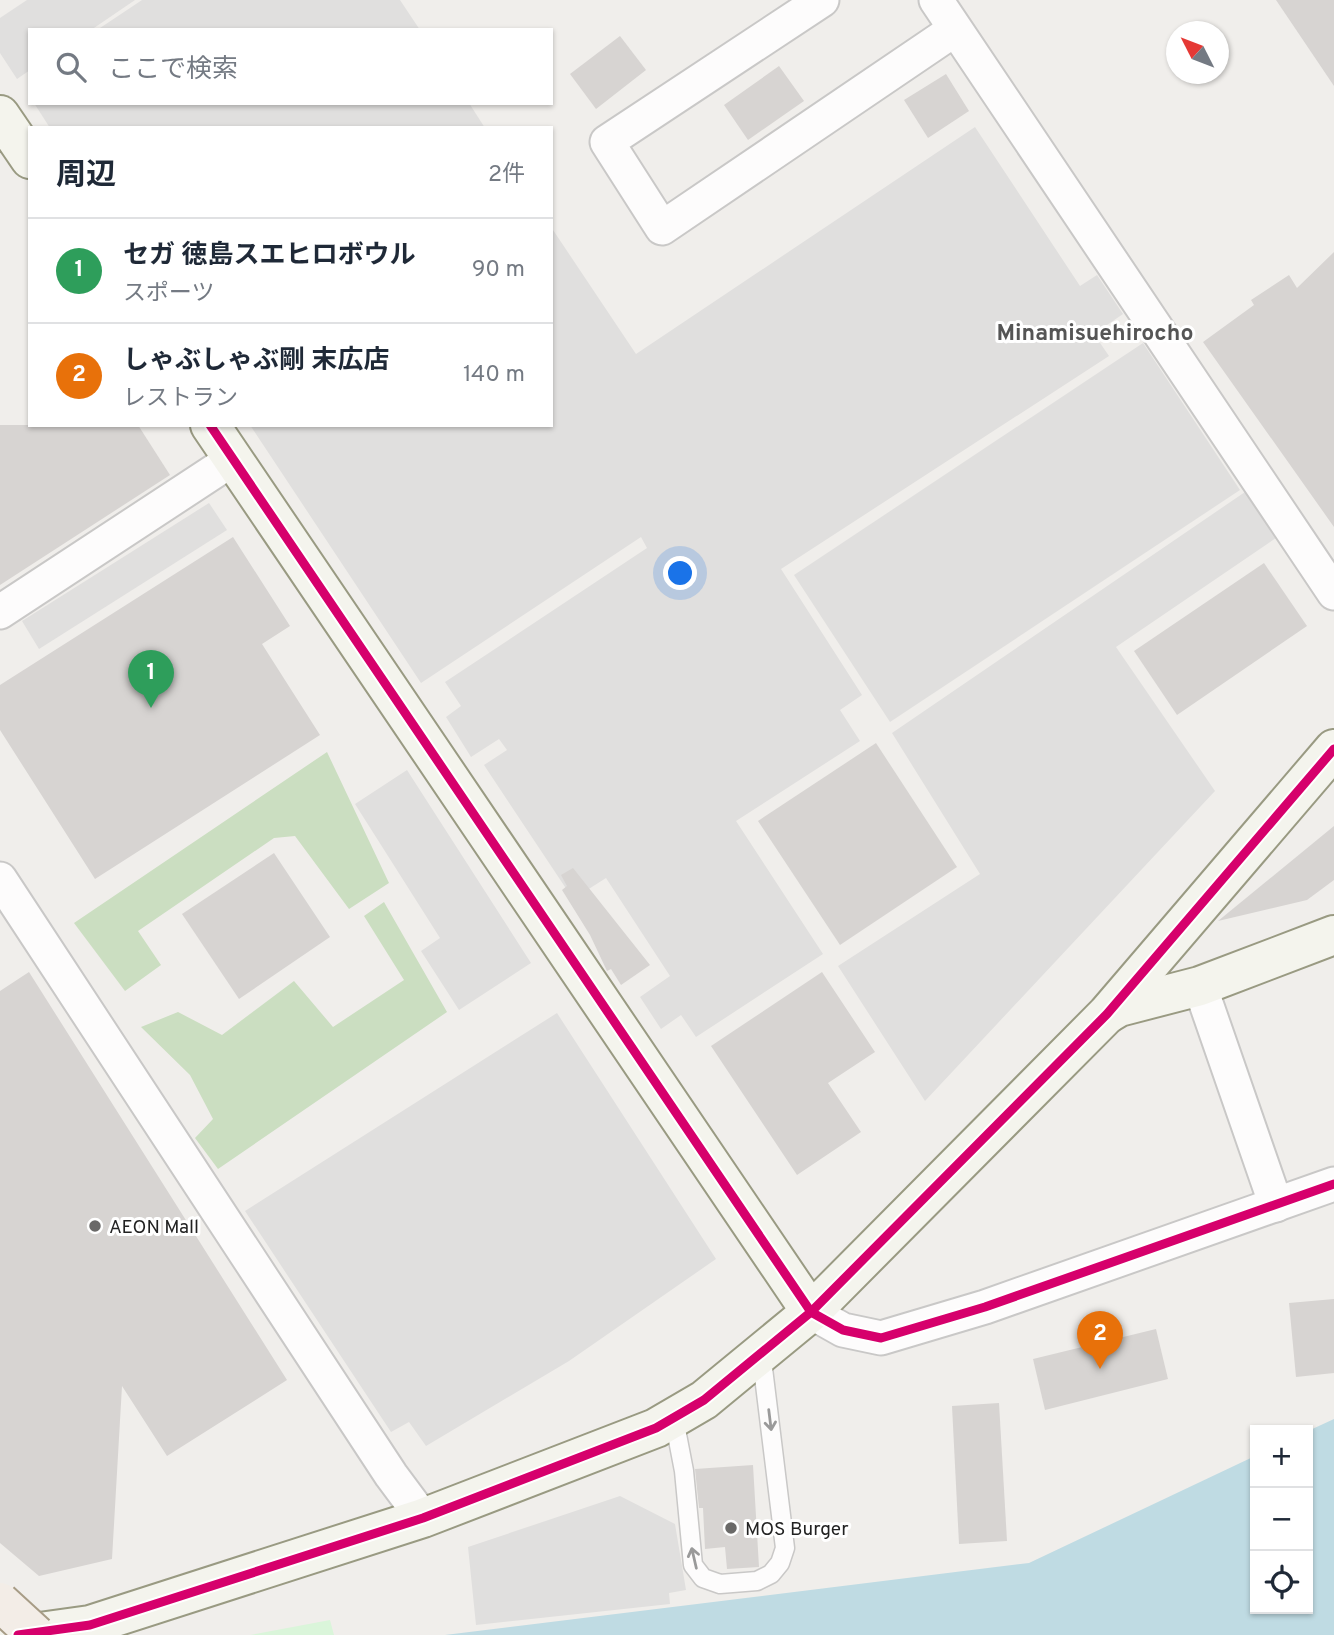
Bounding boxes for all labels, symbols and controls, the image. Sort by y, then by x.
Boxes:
north arrow [1166,21,1229,84]
search box [28,28,553,105]
icon: search [52,48,90,86]
text: ここで検索 [108,54,238,87]
text: 周辺 [56,158,116,195]
text: 2件 [488,161,525,190]
text: セガ 徳島スエヒロボウル [123,240,416,273]
text: 1 [74,256,84,285]
text: 90 m [472,256,525,285]
text: スポーツ [123,280,215,309]
district label: Minamisuehirocho [996,320,1194,349]
text: しゃぶしゃぶ剛 末広店 [123,345,390,378]
text: 2 [72,361,86,390]
text: 140 m [463,361,525,390]
text: レストラン [123,385,238,414]
your location [663,556,697,590]
pin: 1 [128,650,174,708]
place label: AEON Mall [109,1216,199,1240]
marker: AEON Mall [87,1218,103,1234]
pin: 2 [1077,1311,1123,1369]
one-way arrow [763,1408,776,1431]
map controls [1250,1425,1313,1614]
button: + [1250,1425,1313,1488]
button: − [1250,1488,1313,1551]
place label: MOS Burger [745,1518,849,1542]
marker: MOS Burger [723,1520,739,1536]
one-way arrow [687,1547,700,1570]
button: locate [1250,1551,1313,1614]

